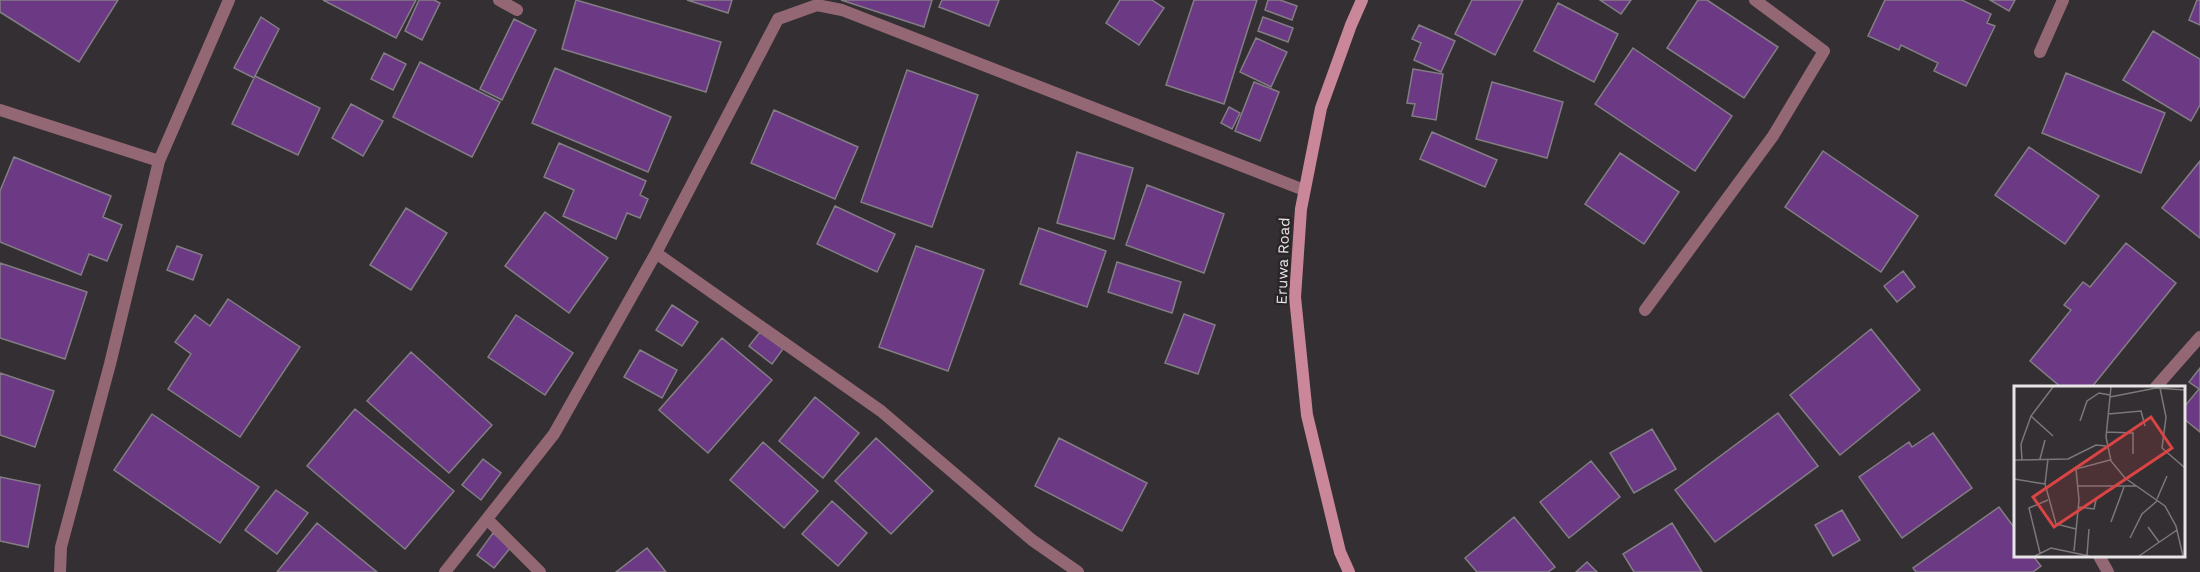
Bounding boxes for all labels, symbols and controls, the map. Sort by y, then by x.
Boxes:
street label: Eruwa Road [1272,217,1294,305]
inset map [2014,386,2185,557]

